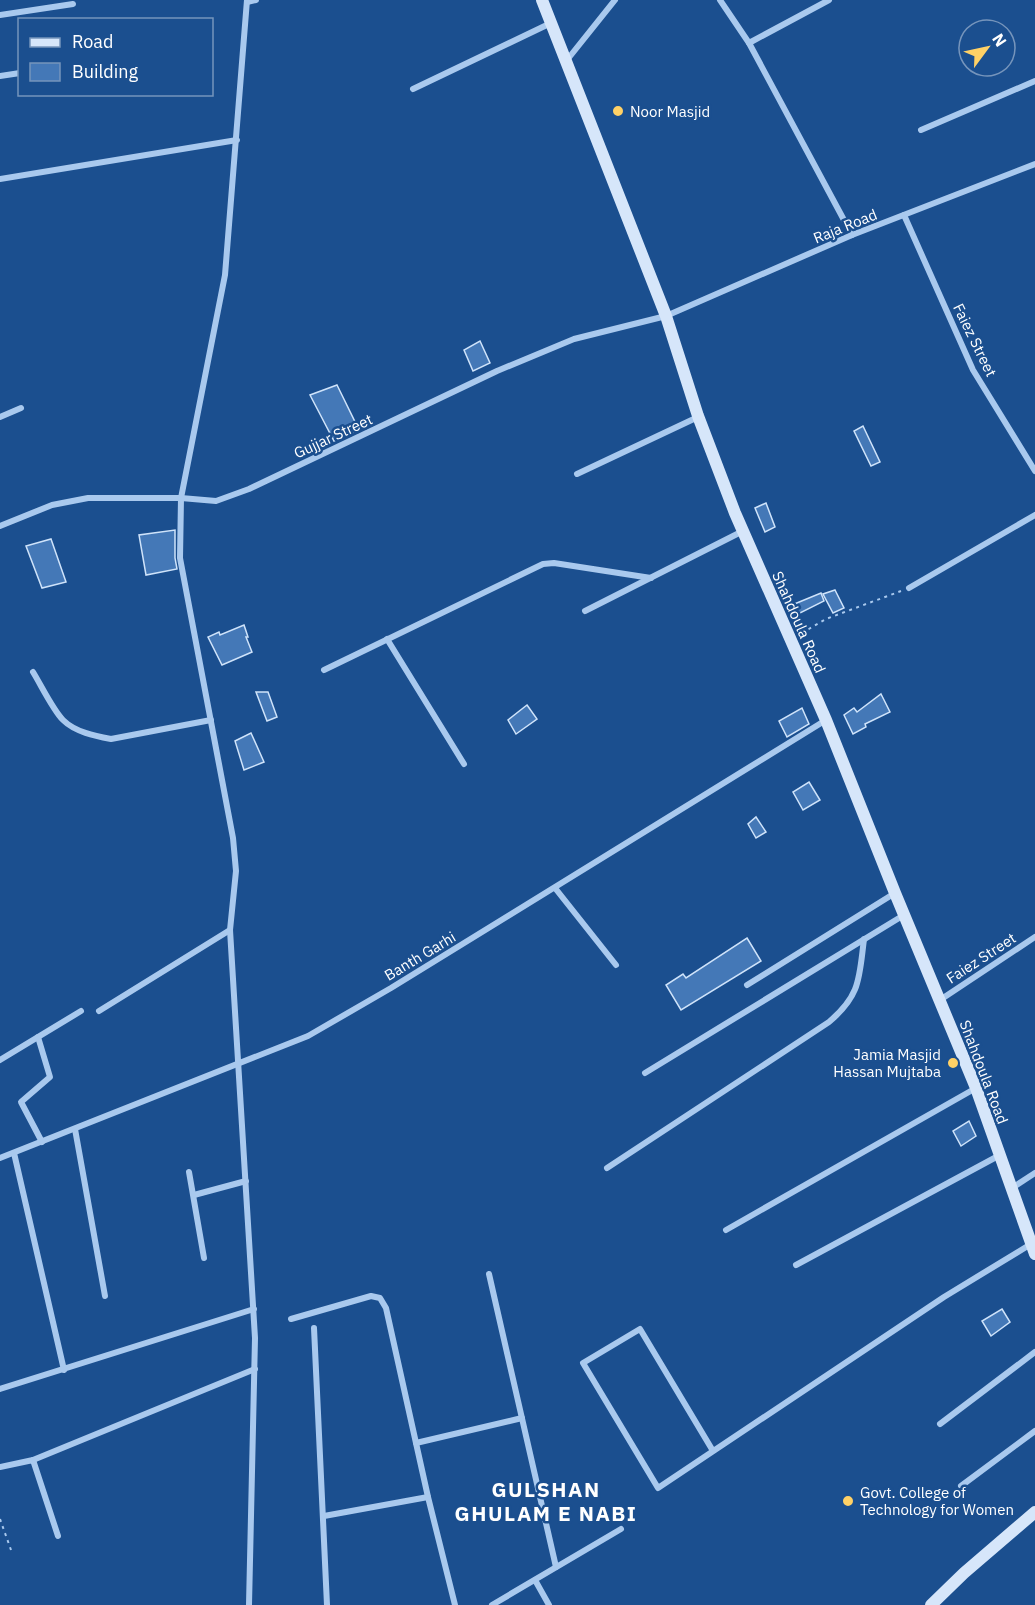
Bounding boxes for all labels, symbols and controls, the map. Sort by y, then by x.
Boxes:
legend [18,18,213,96]
north arrow [957,18,1017,78]
text: Road [72,30,113,53]
text: N [988,30,1011,50]
text: Building [72,60,139,83]
place label: Noor Masjid [630,102,710,121]
marker: Noor Masjid [611,104,625,118]
street label: Raja Road [810,205,880,247]
street label: Faiez Street [949,300,1001,380]
street label: Gujjar Street [291,410,375,462]
street label: Shahdoula Road [768,568,830,676]
street label: Banth Garhi [381,927,459,985]
street label: Faiez Street [943,928,1019,988]
street label: Shahdoula Road [956,1017,1012,1127]
place label: Jamia Masjid Hassan Mujtaba [833,1045,941,1081]
marker: Jamia Masjid Hassan Mujtaba [946,1056,960,1070]
district label: GULSHAN GHULAM E NABI [455,1475,637,1527]
place label: Govt. College of Technology for Women [860,1483,1014,1519]
marker: Govt. College of Technology for Women [841,1494,855,1508]

